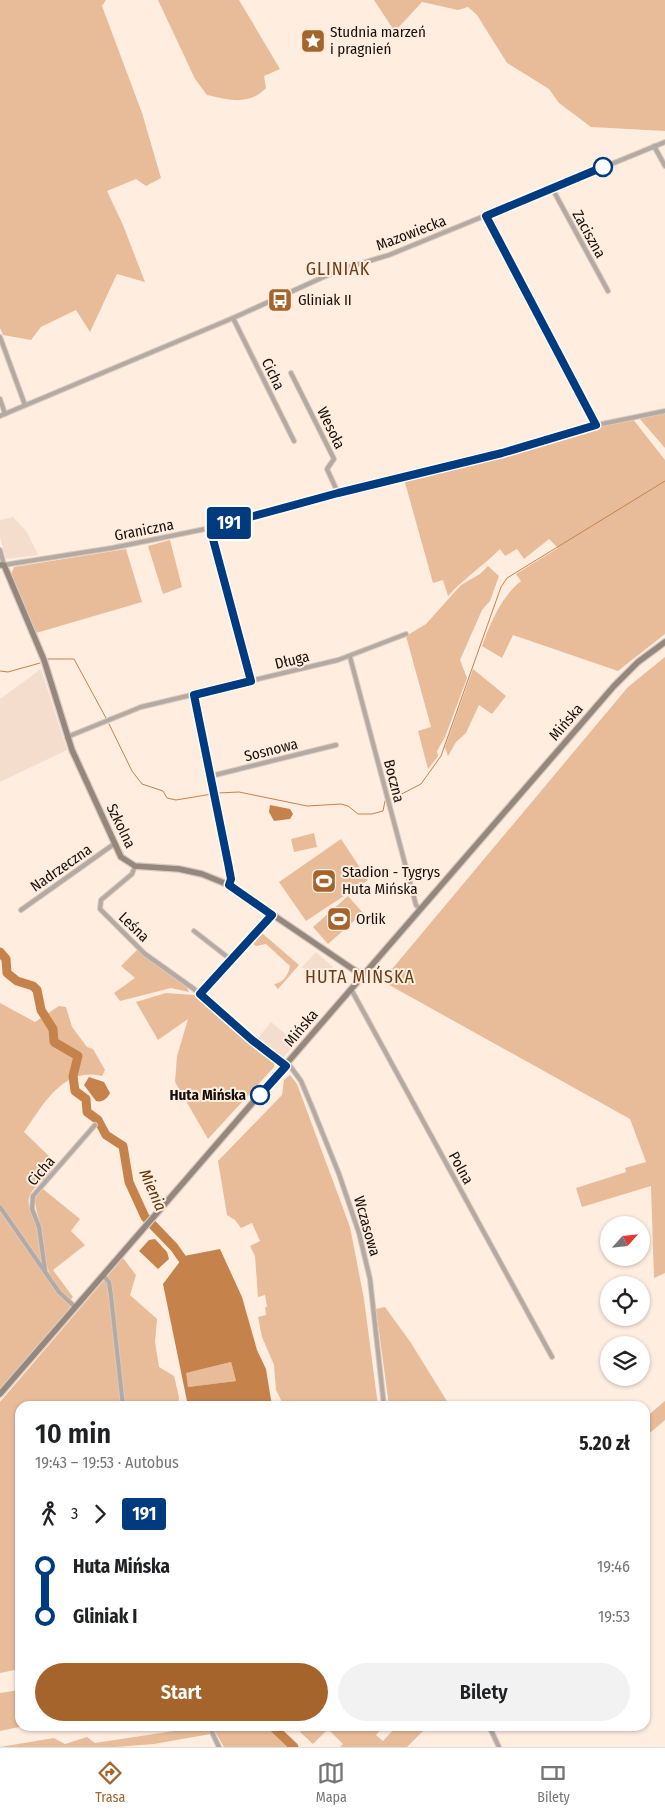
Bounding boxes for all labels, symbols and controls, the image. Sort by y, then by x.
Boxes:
place label: Studnia marzeń i pragnień [330,23,426,58]
place icon: Studnia marzeń i pragnień [300,28,326,54]
unlabelled marker [593,157,613,177]
street label: Zaciszna [569,207,609,261]
street label: Mazowiecka [374,211,448,255]
district label: GLINIAK [306,258,370,280]
bus stop icon: Gliniak II [267,287,293,313]
place label: Gliniak II [298,291,352,309]
street label: Cicha [258,355,288,393]
street label: Wesoła [313,404,349,452]
line badge: 191 [200,507,258,539]
text: 191 [217,512,241,534]
street label: Graniczna [113,515,175,545]
street label: Długa [273,647,311,673]
street label: Mińska [545,700,587,744]
street label: Sosnowa [242,735,300,765]
street label: Boczna [380,758,408,804]
street label: Szkolna [103,801,139,851]
street label: Nadrzeczna [27,840,95,896]
place label: Stadion - Tygrys Huta Mińska [342,863,440,898]
sports icon: Stadion - Tygrys Huta Mińska [311,868,337,894]
sports icon: Orlik [326,906,352,932]
street label: Leśna [115,908,153,946]
place label: Orlik [356,910,385,928]
district label: HUTA MIŃSKA [305,965,415,988]
street label: Mińska [280,1006,322,1050]
marker: Huta Mińska [250,1085,270,1105]
place label: Huta Mińska [169,1086,247,1104]
street label: Polna [445,1149,477,1187]
street label: Cicha [23,1153,59,1189]
water label: Mienia [135,1166,171,1214]
street label: Wczasowa [350,1194,384,1258]
north arrow [600,1216,650,1266]
map controls [600,1216,650,1386]
button: locate [600,1276,650,1326]
button: layers [600,1336,650,1386]
text: 10 min [35,1417,111,1450]
text: 5.20 zł [579,1432,630,1455]
text: 19:43 – 19:53 · Autobus [35,1453,179,1472]
icon: walk [35,1500,63,1528]
icon: forward [86,1500,114,1528]
text: 191 [132,1503,156,1525]
text: 3 [71,1504,78,1523]
text: Huta Mińska [73,1555,170,1578]
text: 19:46 [597,1557,630,1576]
text: Gliniak I [73,1605,137,1628]
text: 19:53 [598,1607,630,1626]
button: Start [35,1663,328,1721]
button: Bilety [338,1663,630,1721]
tab: Trasa [95,1759,125,1806]
tab: Mapa [316,1759,347,1806]
tab: Bilety [537,1759,570,1806]

